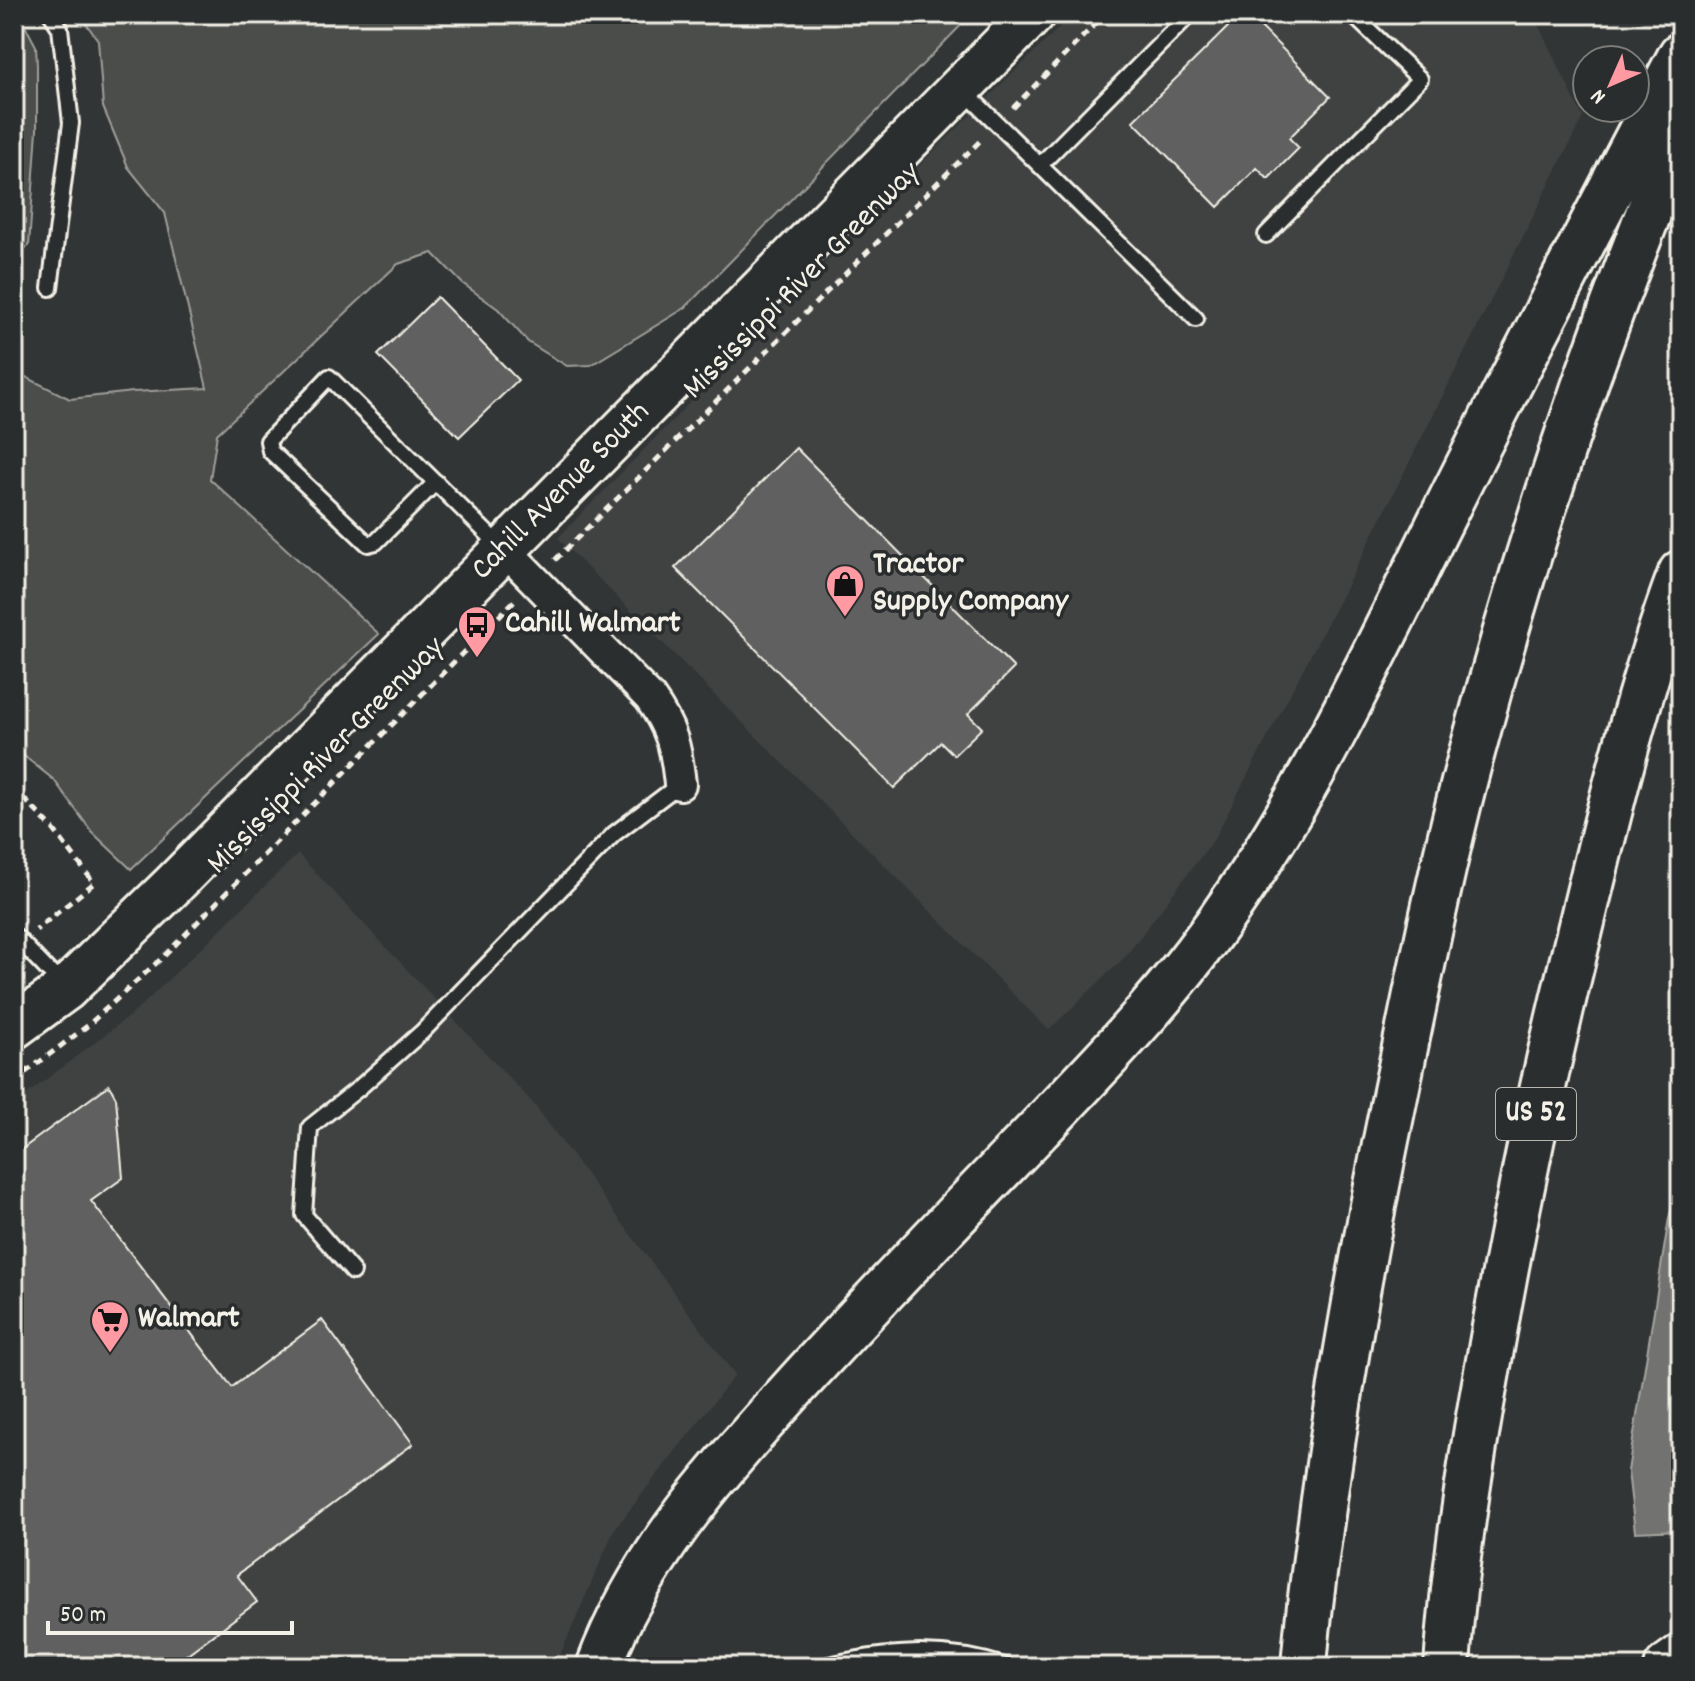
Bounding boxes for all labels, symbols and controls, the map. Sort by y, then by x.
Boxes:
north arrow [1571,44,1651,124]
text: N [1584,81,1614,110]
street label: Mississippi River Greenway [673,152,933,412]
street label: Cahill Avenue South [462,392,662,592]
place label: Tractor Supply Company [873,543,1069,626]
shop icon: Tractor Supply Company [824,563,866,618]
place label: Cahill Walmart [505,602,681,648]
bus stop icon: Cahill Walmart [456,604,498,659]
street label: Mississippi River Greenway [197,627,457,887]
road number: US 52 [1496,1088,1576,1140]
place label: Walmart [138,1297,240,1343]
supermarket icon: Walmart [89,1299,131,1354]
scale bar [48,1585,292,1635]
text: 50 m [60,1599,106,1633]

